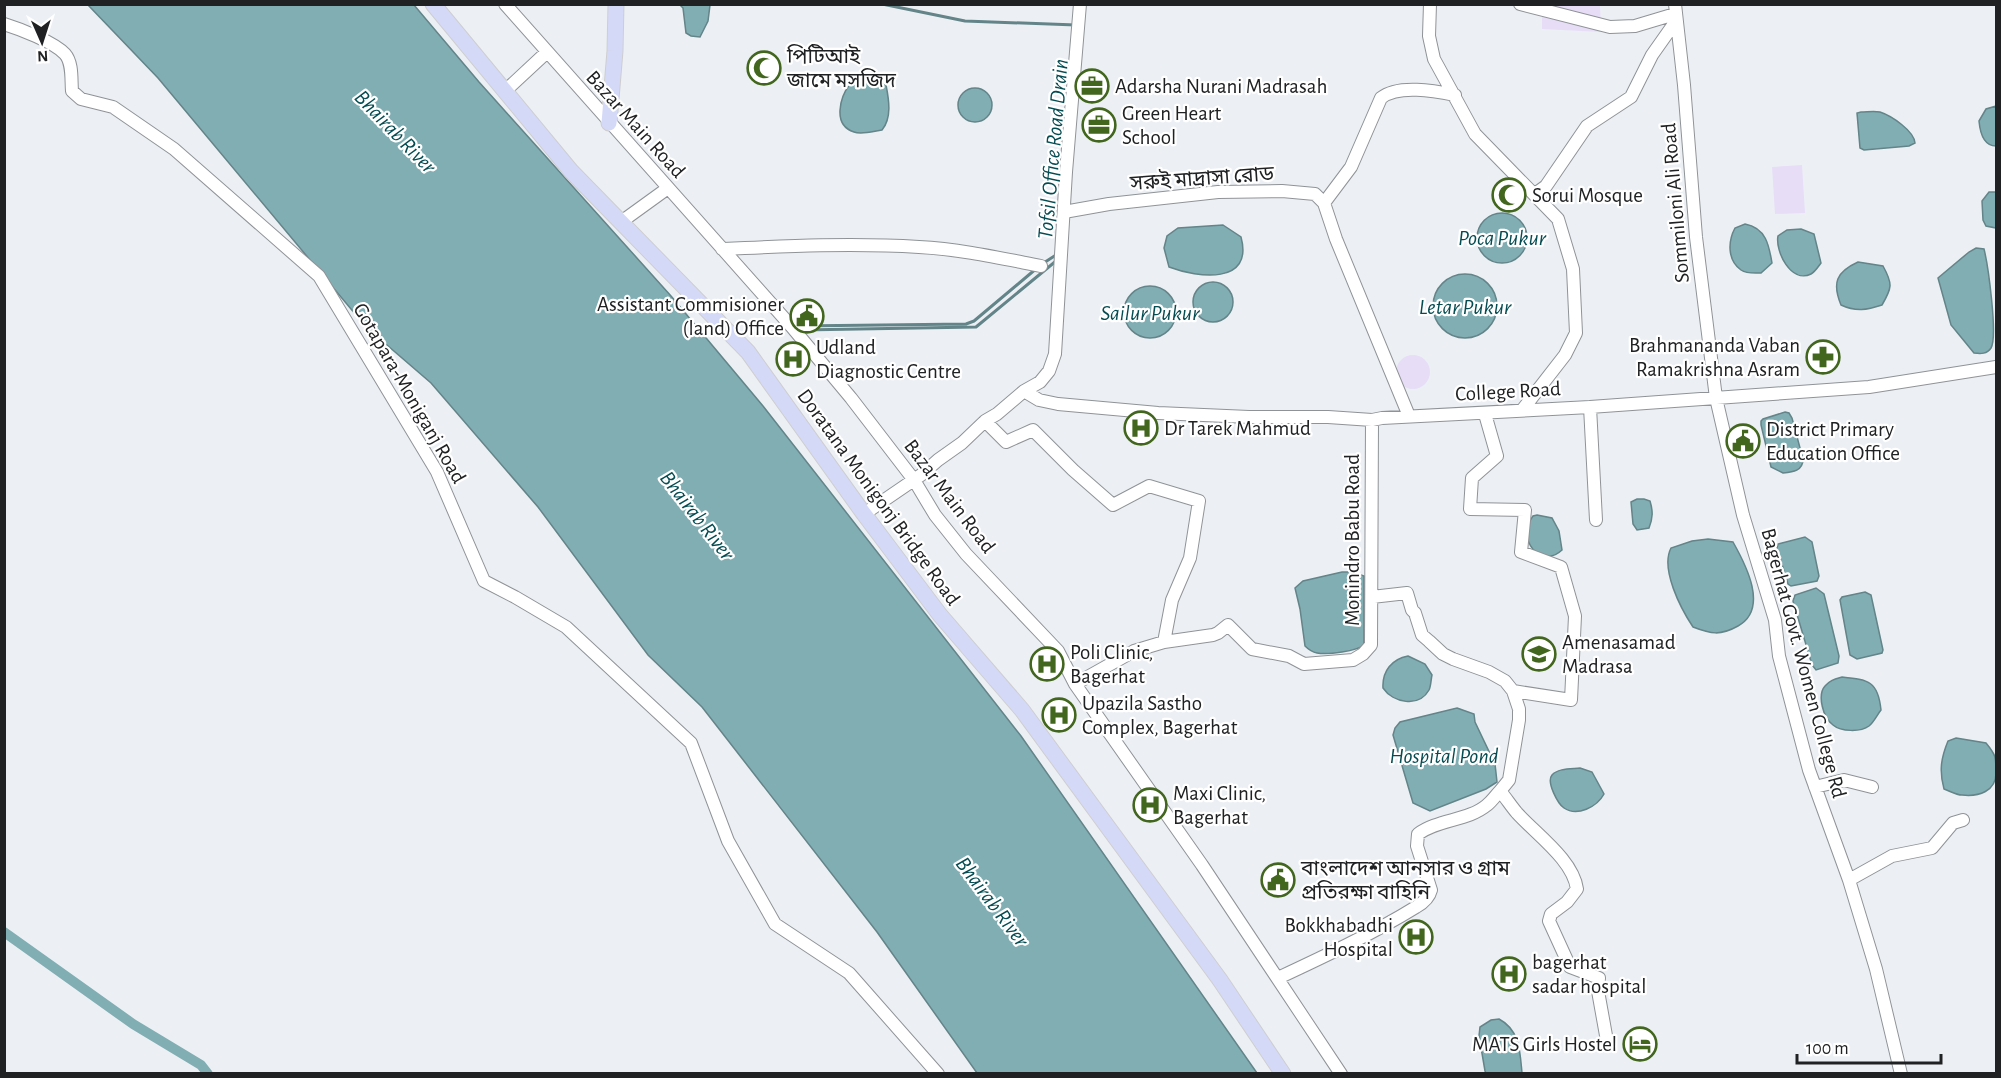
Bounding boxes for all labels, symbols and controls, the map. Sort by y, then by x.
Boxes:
north arrow [12,12,72,72]
place label: পিটিআই জামে মসজিদ [786,44,896,91]
text: N [37,48,49,64]
mosque icon: পিটিআই জামে মসজিদ [746,50,782,86]
water label: Tofsil Office Road Drain [1034,58,1072,240]
street label: Bazar Main Road [582,67,689,182]
office icon: Adarsha Nurani Madrasah [1074,68,1110,104]
place label: Adarsha Nurani Madrasah [1115,76,1327,97]
water label: Bhairab River [350,86,441,178]
place label: Green Heart School [1122,103,1222,148]
office icon: Green Heart School [1081,107,1117,143]
street label: Sommiloni Ali Road [1658,122,1693,284]
street label: সরুই মাদ্রাসা রোড [1128,161,1276,194]
mosque icon: Sorui Mosque [1491,177,1527,213]
place label: Sorui Mosque [1532,185,1643,206]
water label: Poca Pukur [1458,227,1547,249]
place label: Assistant Commisioner (land) Office [597,294,784,339]
water label: Letar Pukur [1419,296,1512,318]
public building icon: Assistant Commisioner (land) Office [789,298,825,334]
street label: Gotapara-Moniganj Road [349,299,470,487]
water label: Sailur Pukur [1101,302,1200,324]
place label: Brahmananda Vaban Ramakrishna Asram [1629,335,1800,380]
place label: Udland Diagnostic Centre [816,337,961,382]
pharmacy icon: Brahmananda Vaban Ramakrishna Asram [1805,339,1841,375]
hospital icon: Udland Diagnostic Centre [775,341,811,377]
street label: College Road [1455,378,1562,405]
street label: Doratana Monigonj Bridge Road [793,385,964,609]
hospital icon: Dr Tarek Mahmud [1123,410,1159,446]
place label: Dr Tarek Mahmud [1164,418,1311,439]
place label: District Primary Education Office [1766,419,1900,464]
public building icon: District Primary Education Office [1725,423,1761,459]
street label: Bazar Main Road [900,435,999,557]
street label: Monindro Babu Road [1342,454,1363,626]
water label: Bhairab River [656,467,739,565]
street label: Bagerhat Govt. Women College Rd [1757,526,1850,800]
place label: Amenasamad Madrasa [1562,632,1676,677]
school or university icon: Amenasamad Madrasa [1521,636,1557,672]
place label: Poli Clinic, Bagerhat [1070,642,1153,687]
hospital icon: Poli Clinic, Bagerhat [1029,646,1065,682]
place label: Upazila Sastho Complex, Bagerhat [1082,693,1238,738]
hospital icon: Upazila Sastho Complex, Bagerhat [1041,697,1077,733]
water label: Hospital Pond [1390,745,1499,768]
place label: Maxi Clinic, Bagerhat [1173,783,1266,828]
hospital icon: Maxi Clinic, Bagerhat [1132,787,1168,823]
water label: Bhairab River [951,853,1033,951]
place label: বাংলাদেশ আনসার ও গ্রাম প্রতিরক্ষা বাহিনি [1300,858,1511,903]
public building icon: বাংলাদেশ আনসার ও গ্রাম প্রতিরক্ষা বাহিনি [1260,862,1296,898]
place label: Bokkhabadhi Hospital [1284,915,1393,960]
hospital icon: Bokkhabadhi Hospital [1398,919,1434,955]
place label: bagerhat sadar hospital [1532,952,1646,997]
hospital icon: bagerhat sadar hospital [1491,956,1527,992]
hotel icon: MATS Girls Hostel [1622,1026,1658,1062]
scale bar [1797,1027,1941,1065]
place label: MATS Girls Hostel [1472,1034,1617,1055]
text: 100 m [1806,1040,1849,1058]

